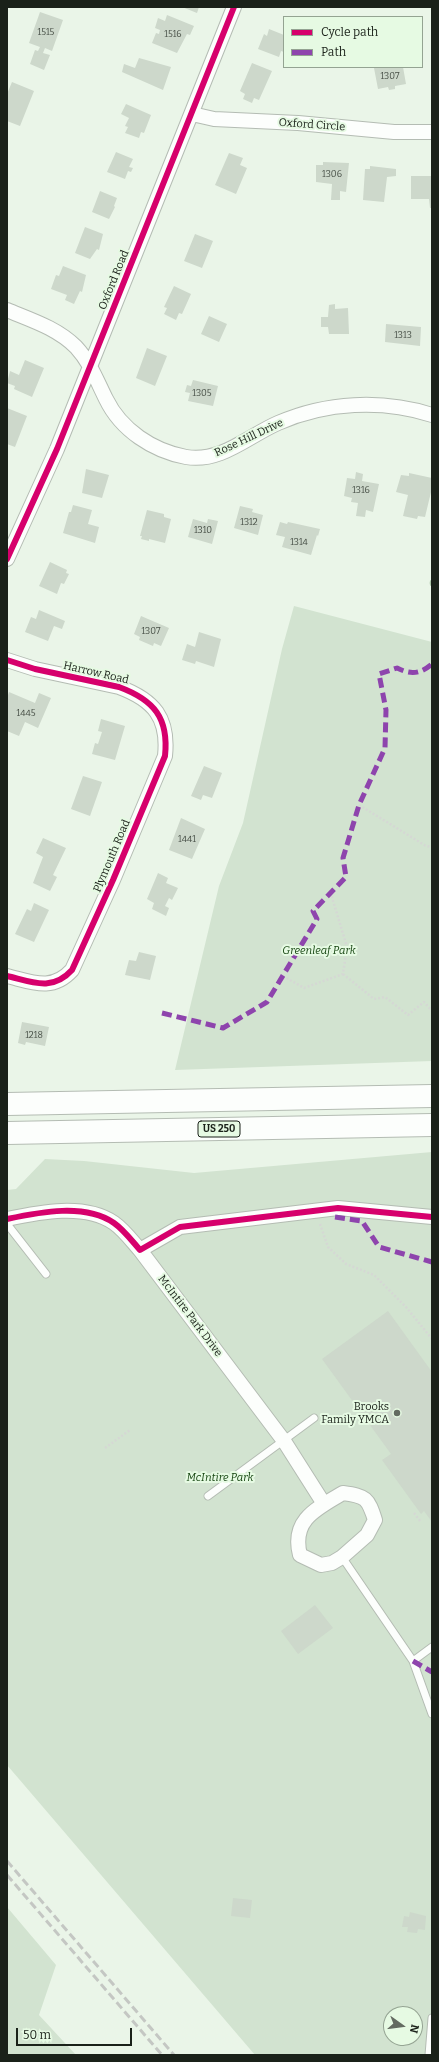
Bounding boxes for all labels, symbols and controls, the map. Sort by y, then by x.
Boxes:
legend [283,16,423,68]
text: Cycle path [321,25,378,39]
house number: 1515 [38,27,54,37]
house number: 1516 [164,29,182,39]
text: Path [321,45,346,59]
house number: 1307 [380,71,400,81]
street label: Oxford Circle [278,116,346,134]
house number: 1306 [322,169,342,179]
street label: Oxford Road [96,248,132,312]
house number: 1313 [394,330,412,340]
house number: 1305 [192,388,212,398]
street label: Rose Hill Drive [212,416,286,460]
house number: 1316 [352,485,370,495]
house number: 1312 [240,517,258,527]
house number: 1310 [194,525,212,535]
house number: 1314 [290,537,308,547]
house number: 1307 [141,626,161,636]
street label: Harrow Road [62,659,130,687]
house number: 1445 [16,708,36,718]
street label: Plymouth Road [91,818,133,894]
house number: 1441 [178,834,196,844]
park label: Greenleaf Park [282,944,356,958]
house number: 1218 [25,1030,43,1040]
road number: US 250 [198,1121,240,1137]
street label: McIntire Park Drive [155,1273,225,1359]
place label: Brooks Family YMCA [321,1400,389,1426]
marker: Brooks Family YMCA [392,1408,402,1418]
park label: McIntire Park [186,1471,254,1485]
north arrow [383,2006,423,2046]
scale bar [18,2020,134,2046]
text: N [407,2023,421,2034]
text: 50 m [23,2028,51,2042]

